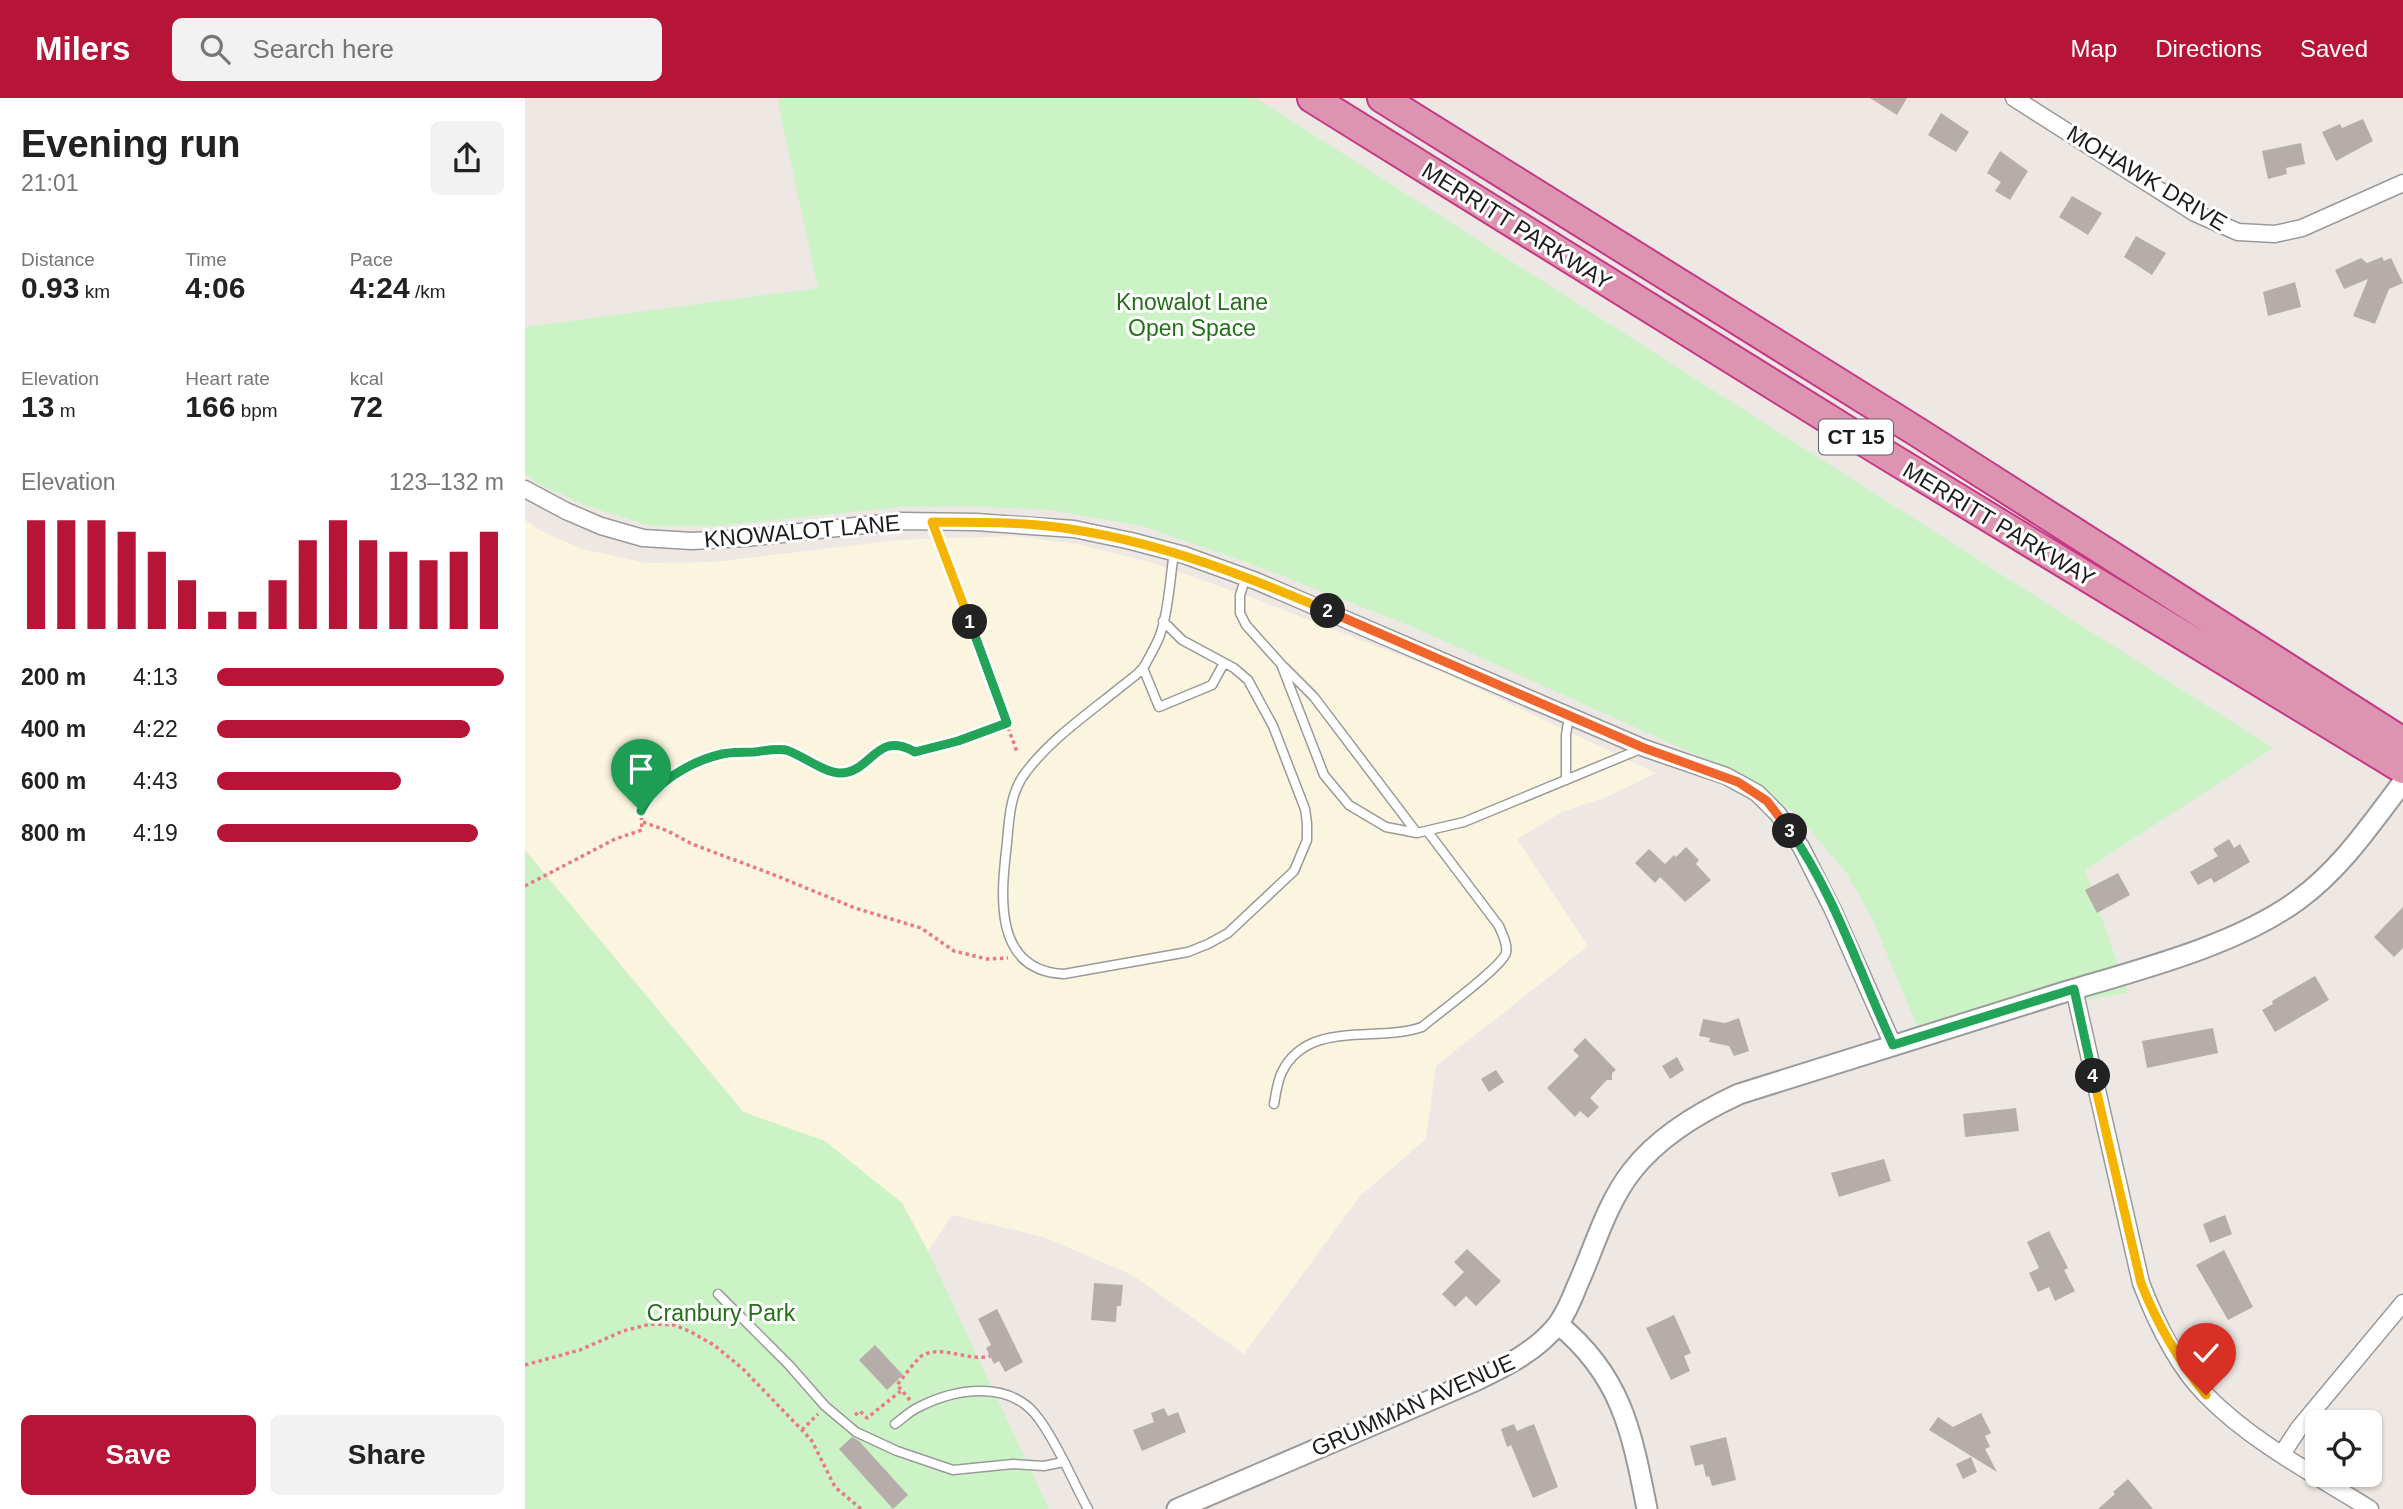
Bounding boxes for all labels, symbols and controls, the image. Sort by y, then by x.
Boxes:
search box [172,18,662,81]
text: Milers [35,30,130,67]
icon: search [196,30,234,68]
text: Search here [252,34,394,64]
text: Map [2071,35,2117,62]
text: Directions [2155,35,2262,62]
text: Saved [2300,35,2368,62]
street label: MOHAWK DRIVE [2062,120,2232,236]
button: share [430,121,504,195]
text: Evening run [21,123,241,165]
street label: MERRITT PARKWAY [1417,157,1617,295]
text: 21:01 [21,170,79,196]
text: Distance [21,249,95,270]
text: Time [185,249,227,270]
text: Pace [350,249,393,270]
text: 0.93 [21,271,79,304]
text: 4:06 [185,271,245,304]
text: 4:24 [350,271,410,304]
text: km [79,281,110,302]
text: /km [410,281,446,302]
park label: Knowalot Lane Open Space [1116,289,1268,341]
text: Elevation [21,368,99,389]
text: Heart rate [185,368,270,389]
text: kcal [350,368,383,389]
text: 13 [21,390,54,423]
text: 166 [185,390,235,423]
text: 72 [350,390,383,423]
text: m [54,400,75,421]
text: bpm [235,400,278,421]
road number: CT 15 [1819,420,1893,454]
street label: MERRITT PARKWAY [1898,456,2100,592]
text: Elevation [21,469,116,495]
text: 123–132 m [389,469,504,495]
street label: KNOWALOT LANE [703,509,901,553]
pin: 2 [1311,594,1345,628]
text: 2 [1322,600,1333,621]
pin: 1 [953,604,987,640]
text: 1 [964,611,975,632]
text: 200 m [21,664,86,690]
text: 4:13 [133,664,178,690]
text: 400 m [21,716,86,742]
text: 4:22 [133,716,178,742]
pin [611,739,671,811]
icon: arrive [622,750,660,788]
text: 600 m [21,768,86,794]
text: 4:43 [133,768,178,794]
pin: 3 [1773,814,1807,848]
text: 800 m [21,820,86,846]
text: 4:19 [133,820,178,846]
text: 3 [1784,820,1795,841]
pin: 4 [2075,1058,2111,1094]
text: 4 [2087,1065,2098,1086]
park label: Cranbury Park [647,1300,796,1326]
pin [2176,1323,2236,1395]
icon: check [2187,1334,2225,1372]
street label: GRUMMAN AVENUE [1308,1349,1518,1461]
map controls [2305,1410,2382,1487]
button: locate [2305,1410,2382,1487]
button: Save [21,1415,256,1495]
button: Share [270,1415,504,1495]

